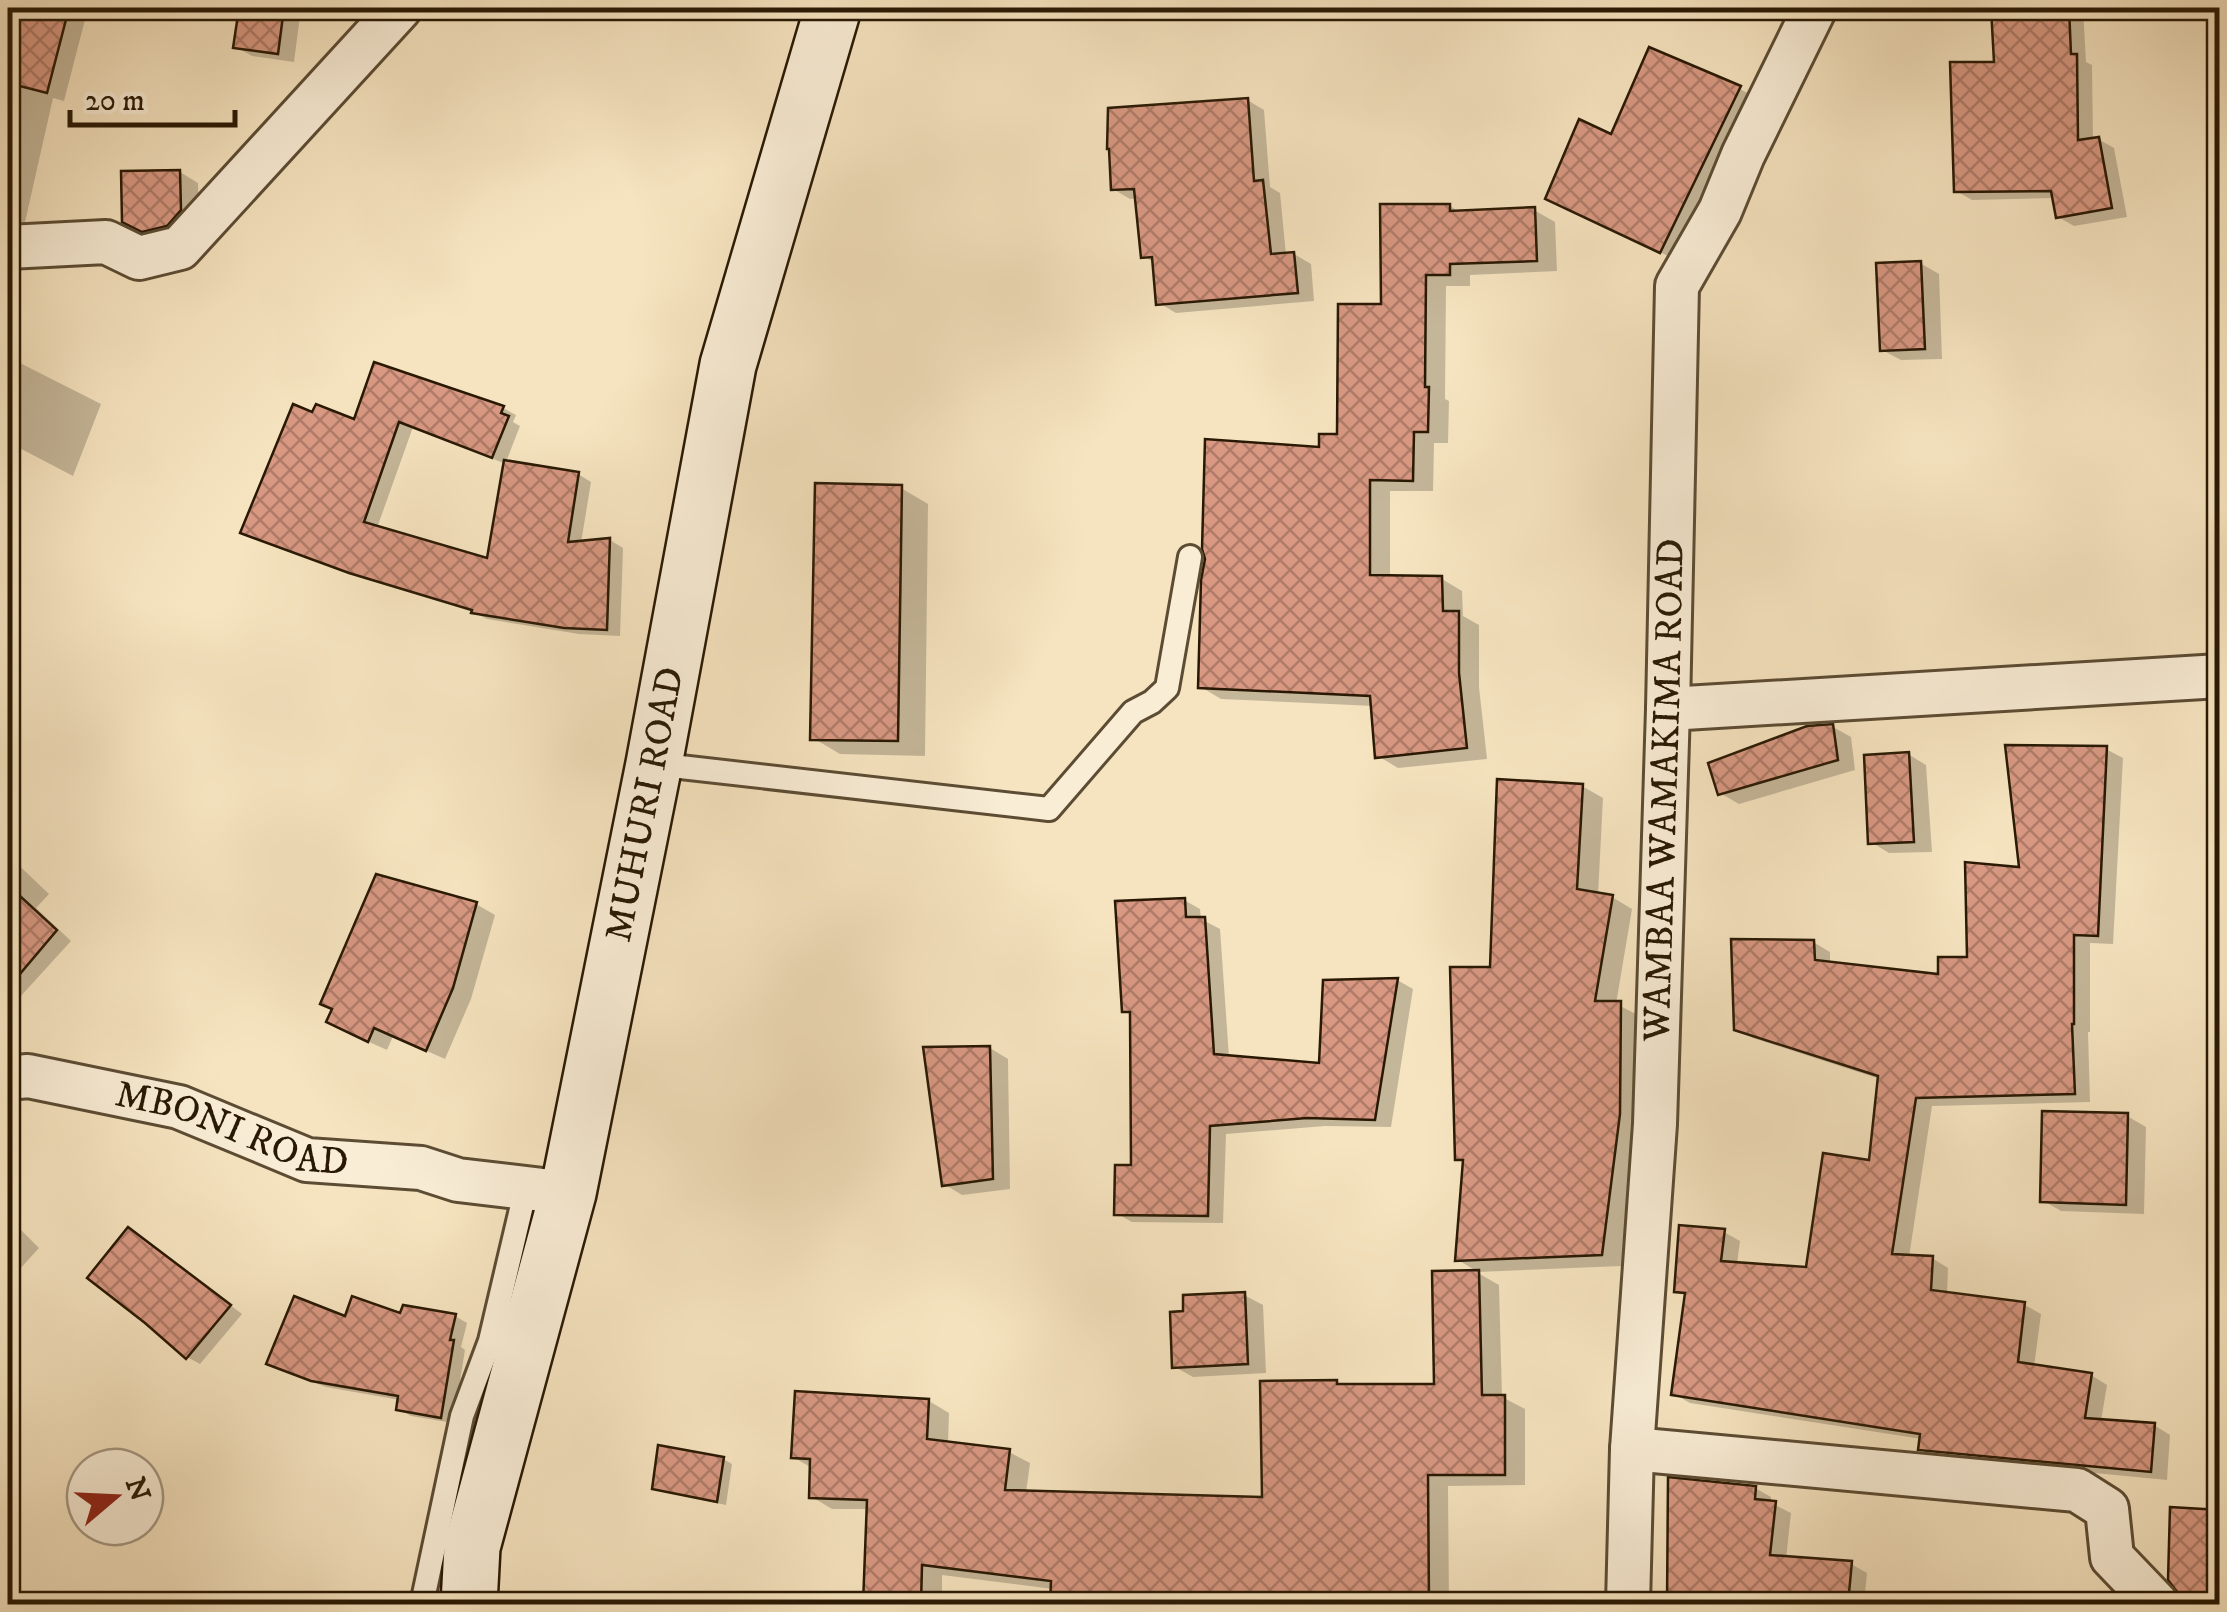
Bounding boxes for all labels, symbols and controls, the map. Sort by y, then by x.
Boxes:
scale bar [70,65,235,127]
text: 20 m [85,83,145,120]
street label: WAMBAA WAMAKIMA ROAD [1634,538,1696,1043]
street label: MUHURI ROAD [595,663,695,946]
street label: MBONI ROAD [111,1071,350,1187]
north arrow [65,1447,165,1547]
text: N [117,1473,158,1506]

